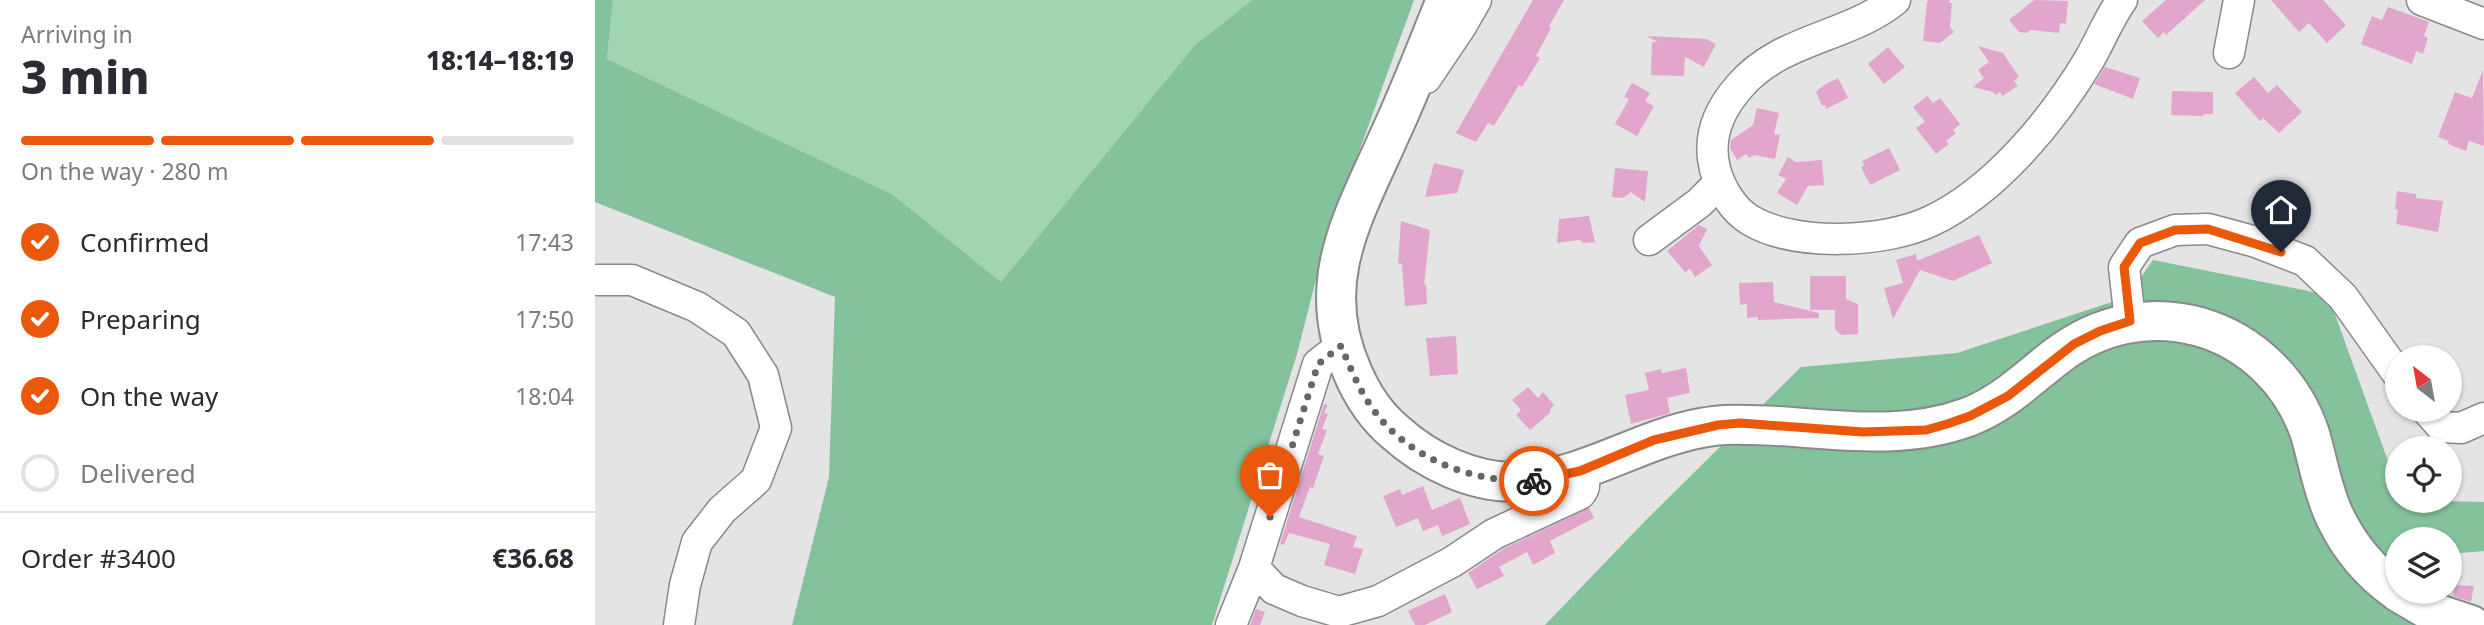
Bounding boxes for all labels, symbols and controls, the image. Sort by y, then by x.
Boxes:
text: Arriving in [21,18,133,50]
text: 18:14–18:19 [426,42,574,78]
text: 3 min [21,45,150,107]
text: On the way · 280 m [21,155,228,187]
pin [2251,180,2311,252]
icon: home [2262,191,2300,229]
icon: check [21,223,59,261]
text: Confirmed [80,224,210,260]
text: 17:43 [515,226,574,258]
icon: check [21,300,59,338]
text: Preparing [80,301,201,337]
text: 17:50 [515,303,574,335]
north arrow [2385,345,2462,422]
map controls [2385,345,2462,604]
icon: check [21,377,59,415]
text: On the way [80,378,218,414]
text: 18:04 [515,380,574,412]
button: locate [2385,436,2462,513]
pin [1240,445,1300,517]
courier [1499,446,1569,516]
text: Delivered [80,455,196,491]
icon: bag [1251,456,1289,494]
icon: bike [1515,462,1553,500]
button: layers [2385,527,2462,604]
text: Order #3400 [21,540,176,576]
text: €36.68 [492,540,574,576]

